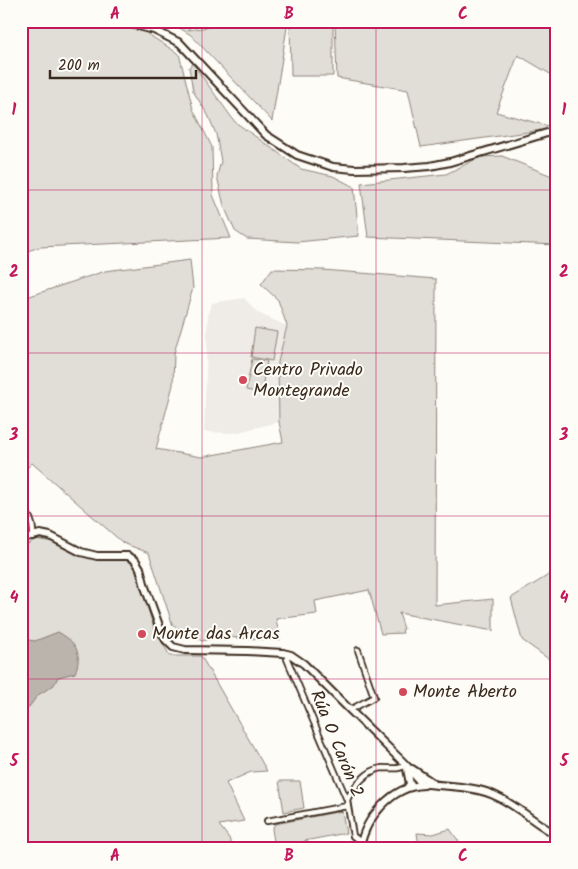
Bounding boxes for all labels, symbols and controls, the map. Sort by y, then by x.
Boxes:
text: A [110,2,120,27]
text: B [284,2,294,27]
text: C [458,2,468,27]
scale bar [50,48,196,80]
text: 200 m [58,54,100,78]
text: 1 [12,98,17,123]
text: 1 [562,98,567,123]
text: 2 [9,260,19,285]
text: 2 [559,260,569,285]
place label: Centro Privado Montegrande [253,356,363,406]
marker: Centro Privado Montegrande [237,374,249,386]
text: 3 [9,423,19,448]
text: 3 [559,423,569,448]
text: 4 [10,586,19,611]
text: 4 [560,586,569,611]
place label: Monte das Arcas [152,620,280,649]
marker: Monte das Arcas [136,628,148,640]
place label: Monte Aberto [413,678,517,707]
street label: Rúa O Carón 2 [301,686,371,802]
marker: Monte Aberto [397,686,409,698]
text: 5 [9,749,20,774]
text: 5 [559,749,570,774]
text: A [110,844,120,869]
text: B [284,844,294,869]
text: C [458,844,468,869]

